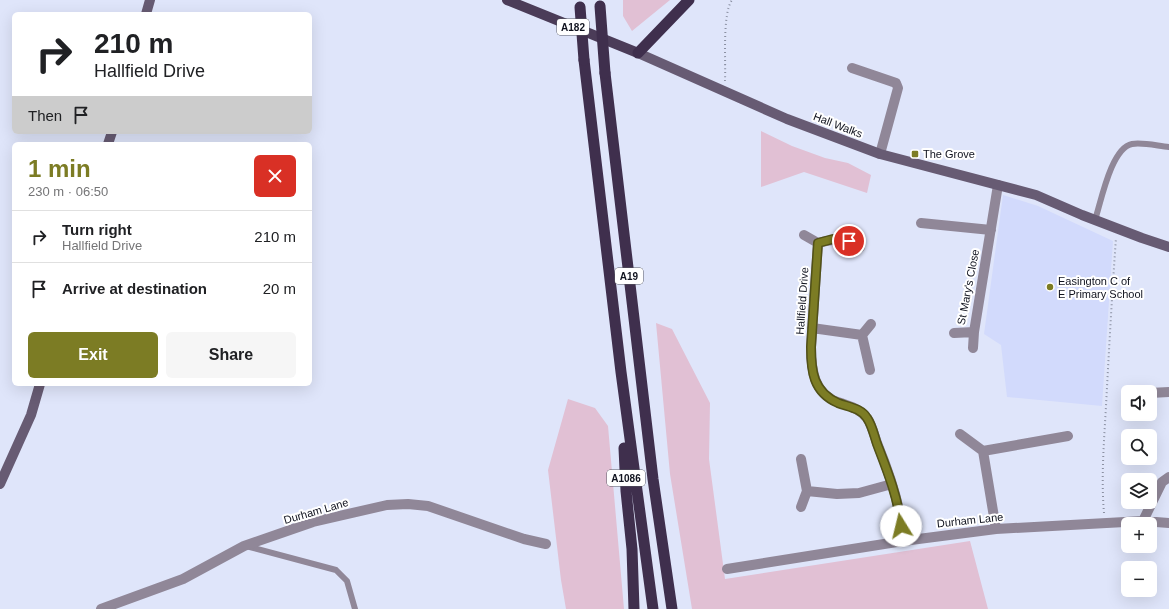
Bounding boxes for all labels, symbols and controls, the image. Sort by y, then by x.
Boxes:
road number: A182 [557,19,589,35]
icon: right [28,28,80,80]
text: 210 m [94,28,173,59]
text: Hallfield Drive [94,61,205,81]
icon: arrive [70,104,92,126]
text: Then [28,107,62,124]
street label: Hall Walks [812,110,865,140]
place label: The Grove [923,148,975,160]
marker: The Grove [910,149,920,159]
text: 1 min [28,155,91,182]
button: close [254,155,296,197]
text: 230 m · 06:50 [28,184,108,199]
text: Turn right [62,221,132,238]
pin [832,224,866,258]
icon: right [28,226,50,248]
text: 210 m [254,228,296,245]
icon: arrive [838,230,860,252]
text: Hallfield Drive [62,238,142,253]
street label: St Mary's Close [955,248,981,326]
street label: Hallfield Drive [794,267,810,335]
road number: A19 [615,268,643,284]
place label: Easington C of E Primary School [1058,275,1143,300]
icon: arrive [28,278,50,300]
text: Arrive at destination [62,280,207,297]
text: 20 m [263,280,296,297]
marker: Easington C of E Primary School [1045,282,1055,292]
button: Exit [28,332,158,378]
button: Share [166,332,296,378]
map controls [1121,385,1157,597]
button: sound [1121,385,1157,421]
button: search [1121,429,1157,465]
road number: A1086 [607,470,645,486]
button: layers [1121,473,1157,509]
street label: Durham Lane [282,496,350,526]
position arrow [880,505,922,547]
street label: Durham Lane [936,511,1004,529]
button: + [1121,517,1157,553]
button: − [1121,561,1157,597]

